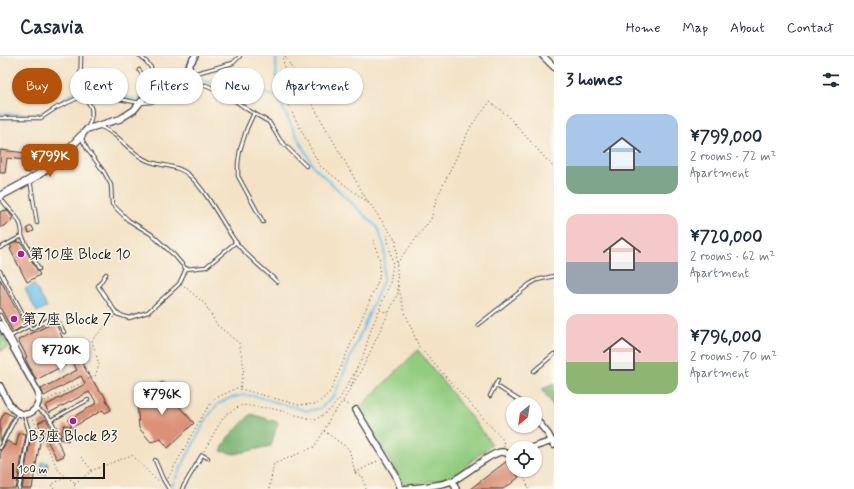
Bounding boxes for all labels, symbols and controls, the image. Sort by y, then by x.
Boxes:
text: Casavia [20,15,84,40]
text: Home [626,19,660,37]
text: Map [682,19,708,37]
text: About [730,19,765,37]
text: Contact [787,19,834,37]
chip: Buy [12,68,62,104]
chip: Rent [70,68,128,104]
chip: Filters [136,68,203,104]
chip: New [211,68,264,104]
chip: Apartment [272,68,363,104]
text: 3 homes [566,69,623,91]
icon: filters [820,69,842,91]
text: ¥799,000 [690,126,762,148]
icon: home [598,130,646,178]
pin: ¥799K [22,144,78,178]
text: ¥799K [30,148,70,165]
text: 2 rooms · 72 m² [690,148,776,165]
text: Apartment [690,165,749,182]
text: ¥720,000 [690,226,762,248]
icon: home [598,230,646,278]
place label: 第10座 Block 10 [29,245,131,265]
text: 2 rooms · 62 m² [690,248,775,265]
marker: 第10座 Block 10 [16,249,26,259]
text: Apartment [690,265,749,282]
place label: 第7座 Block 7 [22,310,111,330]
marker: 第7座 Block 7 [9,314,19,324]
text: ¥796,000 [690,326,761,348]
icon: home [598,330,646,378]
pin: ¥720K [33,338,89,372]
text: ¥720K [41,342,81,359]
text: 2 rooms · 70 m² [690,348,777,365]
text: Apartment [690,365,749,382]
pin: ¥796K [134,382,190,416]
text: ¥796K [143,386,181,403]
north arrow [506,397,542,433]
map controls [506,397,542,477]
marker: B3座 Block B3 [68,416,78,426]
place label: B3座 Block B3 [29,427,117,447]
button: locate [506,441,542,477]
scale bar [12,461,105,480]
text: 100 m [18,463,48,477]

